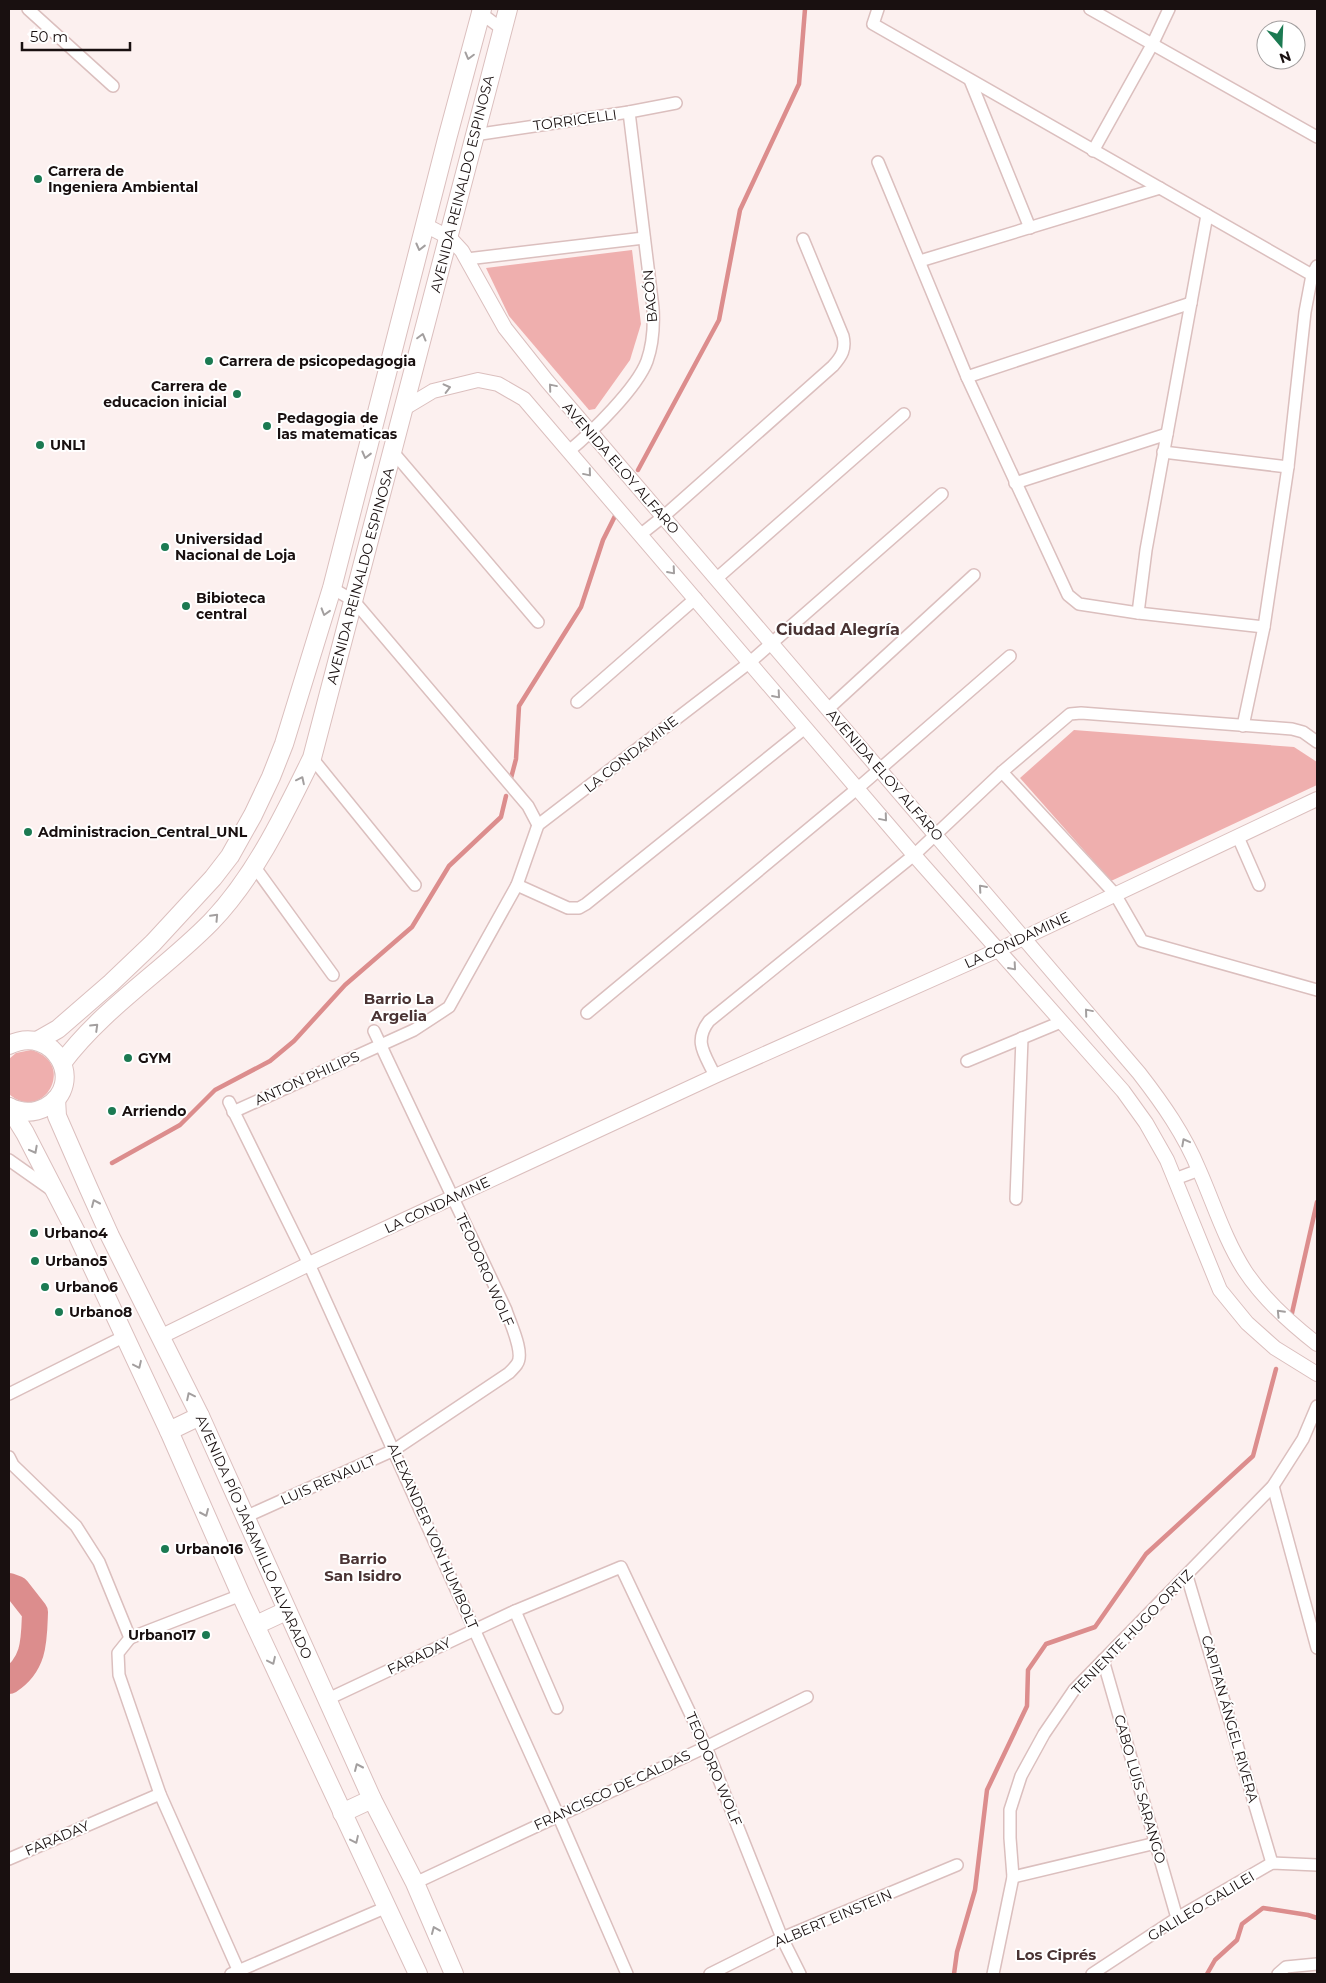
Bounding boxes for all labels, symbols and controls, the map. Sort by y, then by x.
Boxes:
scale bar [22,20,130,52]
north arrow [1256,20,1306,70]
text: 50 m [30,27,68,46]
text: N [1277,47,1294,68]
one-way arrow [465,51,475,59]
street label: AVENIDA REINALDO ESPINOSA [426,72,498,295]
street label: TORRICELLI [532,105,618,135]
place label: Carrera de Ingeniera Ambiental [48,162,198,196]
marker: Carrera de Ingeniera Ambiental [32,173,44,185]
one-way arrow [415,243,426,252]
street label: BACÓN [639,269,661,323]
one-way arrow [416,333,427,342]
place label: Carrera de psicopedagogia [219,352,416,370]
marker: Carrera de psicopedagogia [203,355,215,367]
place label: Carrera de educacion inicial [103,377,227,411]
one-way arrow [442,383,451,394]
one-way arrow [549,384,557,393]
marker: Carrera de educacion inicial [231,388,243,400]
street label: AVENIDA ELOY ALFARO [559,398,683,538]
place label: Pedagogia de las matematicas [277,409,398,443]
marker: Pedagogia de las matematicas [261,420,273,432]
place label: UNL1 [50,436,86,454]
marker: UNL1 [34,439,46,451]
one-way arrow [361,451,371,459]
street label: AVENIDA REINALDO ESPINOSA [322,465,398,686]
one-way arrow [582,467,591,476]
place label: Universidad Nacional de Loja [175,530,296,564]
marker: Universidad Nacional de Loja [159,541,171,553]
one-way arrow [667,566,676,575]
place label: Bibioteca central [196,589,266,623]
marker: Bibioteca central [180,600,192,612]
one-way arrow [320,608,330,616]
district label: Ciudad Alegría [776,620,900,639]
one-way arrow [772,690,781,699]
street label: AVENIDA ELOY ALFARO [823,705,947,845]
street label: LA CONDAMINE [580,712,682,796]
one-way arrow [295,777,305,786]
one-way arrow [878,813,887,822]
place label: Administracion_Central_UNL [37,823,248,841]
marker: Administracion_Central_UNL [22,826,34,838]
one-way arrow [979,885,988,894]
street label: LA CONDAMINE [961,908,1073,972]
one-way arrow [209,914,218,923]
one-way arrow [1008,962,1017,971]
district label: Barrio La Argelia [364,989,434,1025]
one-way arrow [1085,1009,1094,1018]
one-way arrow [89,1024,98,1033]
street label: ANTON PHILIPS [252,1047,362,1109]
place label: GYM [138,1049,171,1067]
marker: GYM [122,1052,134,1064]
place label: Arriendo [121,1102,186,1120]
marker: Arriendo [106,1105,118,1117]
one-way arrow [1181,1138,1191,1147]
one-way arrow [28,1144,38,1153]
street label: LA CONDAMINE [381,1173,493,1237]
one-way arrow [91,1199,102,1208]
street label: TEODORO WOLF [452,1211,518,1330]
place label: Urbano4 [44,1224,108,1242]
marker: Urbano4 [28,1227,40,1239]
place label: Urbano5 [45,1252,107,1270]
marker: Urbano5 [29,1255,41,1267]
place label: Urbano6 [55,1278,118,1296]
marker: Urbano6 [39,1281,51,1293]
place label: Urbano8 [69,1303,132,1321]
marker: Urbano8 [53,1306,65,1318]
one-way arrow [1277,1310,1286,1319]
one-way arrow [132,1360,143,1369]
one-way arrow [186,1392,196,1401]
street label: AVENIDA PÍO JARAMILLO ALVARADO [192,1412,316,1662]
street label: ALEXANDER VON HUMBOLT [384,1440,482,1632]
street label: LUIS RENAULT [277,1451,379,1509]
one-way arrow [198,1508,209,1517]
place label: Urbano16 [175,1540,243,1558]
marker: Urbano16 [159,1543,171,1555]
district label: Barrio San Isidro [324,1549,402,1585]
street label: TENIENTE HUGO ORTIZ [1068,1566,1196,1698]
place label: Urbano17 [128,1626,196,1644]
marker: Urbano17 [200,1629,212,1641]
street label: FARADAY [384,1633,454,1679]
street label: CAPITAN ÁNGEL RIVERA [1197,1633,1263,1806]
one-way arrow [266,1656,277,1665]
street label: TEODORO WOLF [682,1709,746,1829]
street label: CABO LUIS SARANGO [1110,1712,1170,1866]
street label: FRANCISCO DE CALDAS [531,1746,693,1834]
one-way arrow [354,1763,364,1772]
street label: FARADAY [22,1816,92,1860]
one-way arrow [349,1835,359,1844]
street label: GALILEO GALILEI [1144,1867,1258,1945]
street label: ALBERT EINSTEIN [771,1885,895,1951]
one-way arrow [431,1926,441,1934]
district label: Los Ciprés [1016,1945,1096,1964]

